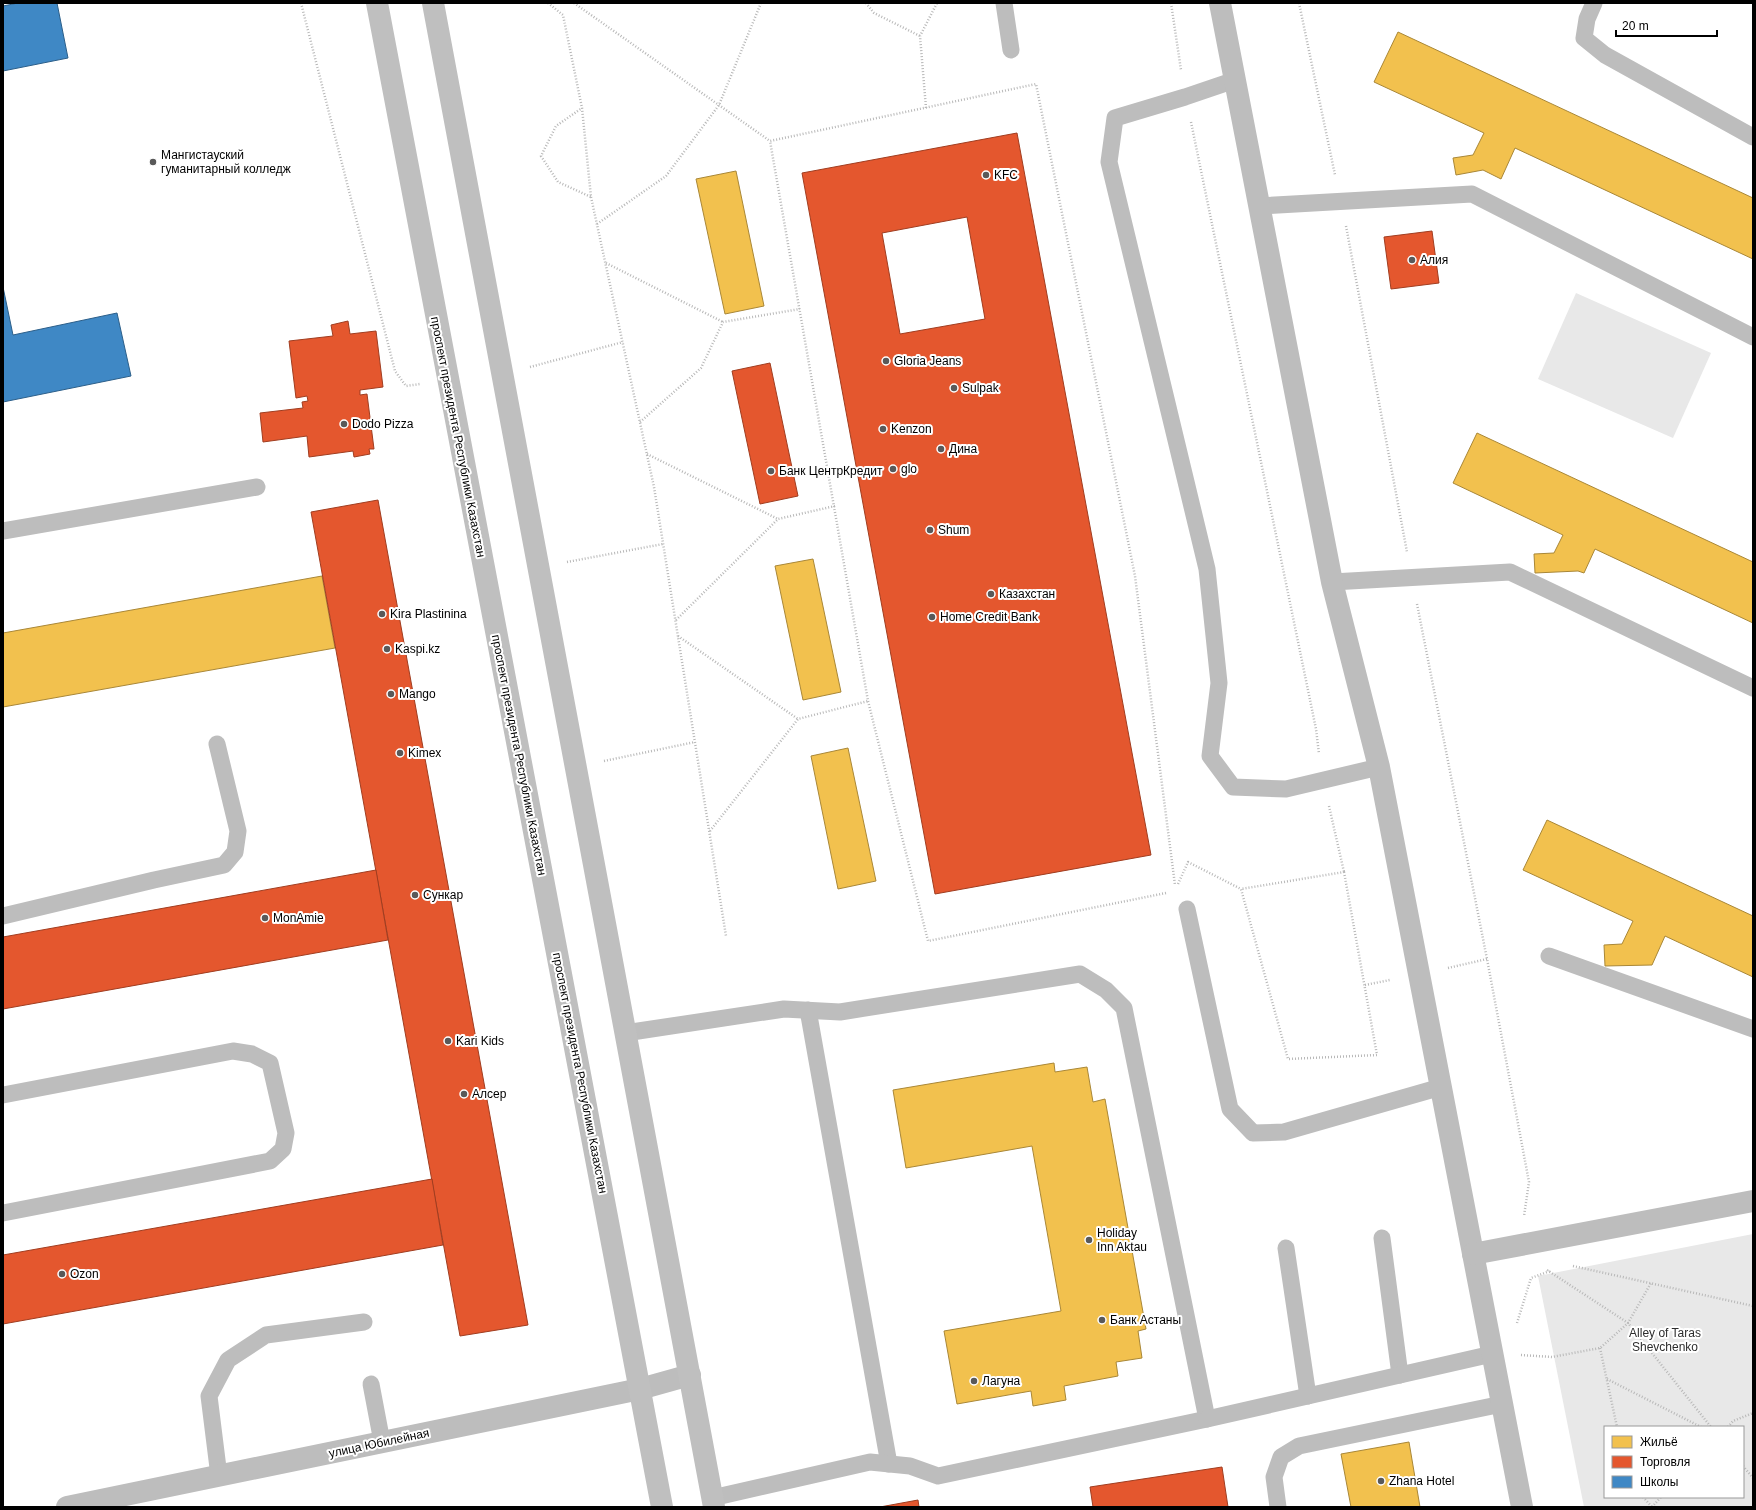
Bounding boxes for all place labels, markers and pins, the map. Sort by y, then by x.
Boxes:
place label: Мангистауский гуманитарный колледж [161,148,291,176]
marker: Мангистауский гуманитарный колледж [148,157,158,167]
place label: KFC [994,168,1018,182]
marker: KFC [981,170,991,180]
place label: Алия [1420,253,1448,267]
marker: Алия [1407,255,1417,265]
place label: Gloria Jeans [894,354,961,368]
marker: Gloria Jeans [881,356,891,366]
place label: Sulpak [962,381,1000,395]
marker: Sulpak [949,383,959,393]
place label: Dodo Pizza [352,417,414,431]
marker: Dodo Pizza [339,419,349,429]
place label: Kenzon [891,422,932,436]
marker: Kenzon [878,424,888,434]
place label: Дина [949,442,977,456]
marker: Дина [936,444,946,454]
place label: glo [901,462,917,476]
place label: Банк ЦентрКредит [779,464,883,478]
marker: glo [888,464,898,474]
marker: Банк ЦентрКредит [766,466,776,476]
place label: Shum [938,523,969,537]
marker: Shum [925,525,935,535]
place label: Казахстан [999,587,1055,601]
marker: Казахстан [986,589,996,599]
place label: Kira Plastinina [390,607,467,621]
marker: Kira Plastinina [377,609,387,619]
place label: Home Credit Bank [940,610,1039,624]
marker: Home Credit Bank [927,612,937,622]
place label: Kaspi.kz [395,642,440,656]
marker: Kaspi.kz [382,644,392,654]
place label: Mango [399,687,436,701]
marker: Mango [386,689,396,699]
place label: Kimex [408,746,441,760]
marker: Kimex [395,748,405,758]
place label: Сункар [423,888,463,902]
marker: Сункар [410,890,420,900]
place label: MonAmie [273,911,324,925]
marker: MonAmie [260,913,270,923]
place label: Kari Kids [456,1034,504,1048]
marker: Kari Kids [443,1036,453,1046]
place label: Алсер [472,1087,507,1101]
marker: Алсер [459,1089,469,1099]
place label: Holiday Inn Aktau [1097,1226,1147,1254]
marker: Holiday Inn Aktau [1084,1235,1094,1245]
place label: Ozon [70,1267,99,1281]
marker: Ozon [57,1269,67,1279]
place label: Банк Астаны [1110,1313,1181,1327]
marker: Банк Астаны [1097,1315,1107,1325]
place label: Лагуна [982,1374,1021,1388]
marker: Лагуна [969,1376,979,1386]
place label: Zhana Hotel [1389,1474,1454,1488]
marker: Zhana Hotel [1376,1476,1386,1486]

